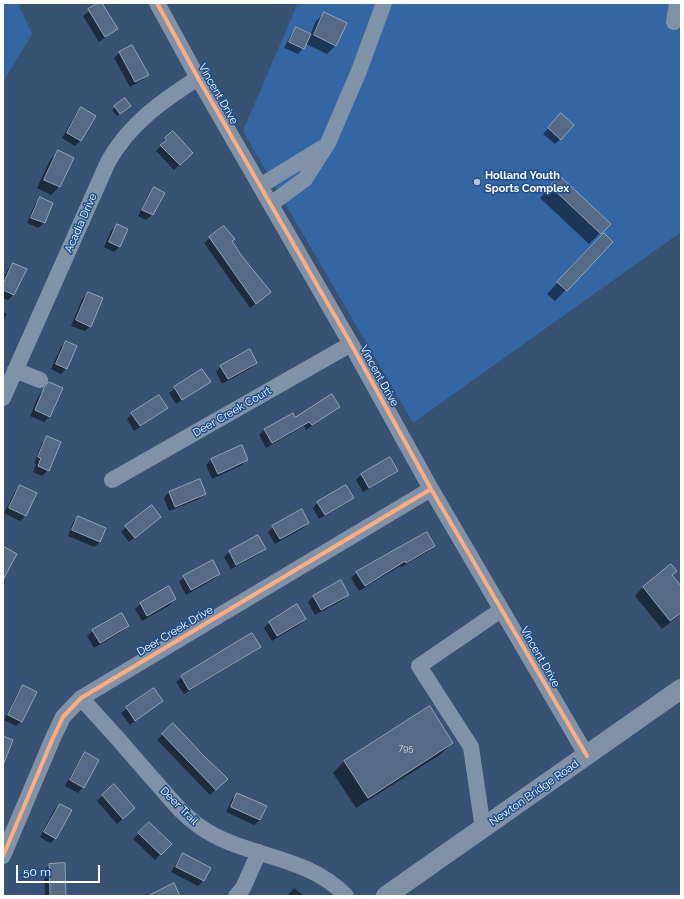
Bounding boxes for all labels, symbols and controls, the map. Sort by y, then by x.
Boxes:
street label: Vincent Drive [195,61,241,127]
place label: Holland Youth Sports Complex [485,169,569,195]
marker: Holland Youth Sports Complex [472,177,482,187]
street label: Acadia Drive [62,191,100,255]
street label: Vincent Drive [357,343,401,409]
street label: Deer Creek Court [190,384,274,440]
street label: Deer Creek Drive [135,603,215,659]
street label: Vincent Drive [517,624,563,690]
house number: 795 [399,743,413,753]
street label: Newton Bridge Road [487,757,581,829]
street label: Deer Trail [157,784,201,828]
scale bar [18,857,102,883]
text: 50 m [23,865,51,879]

